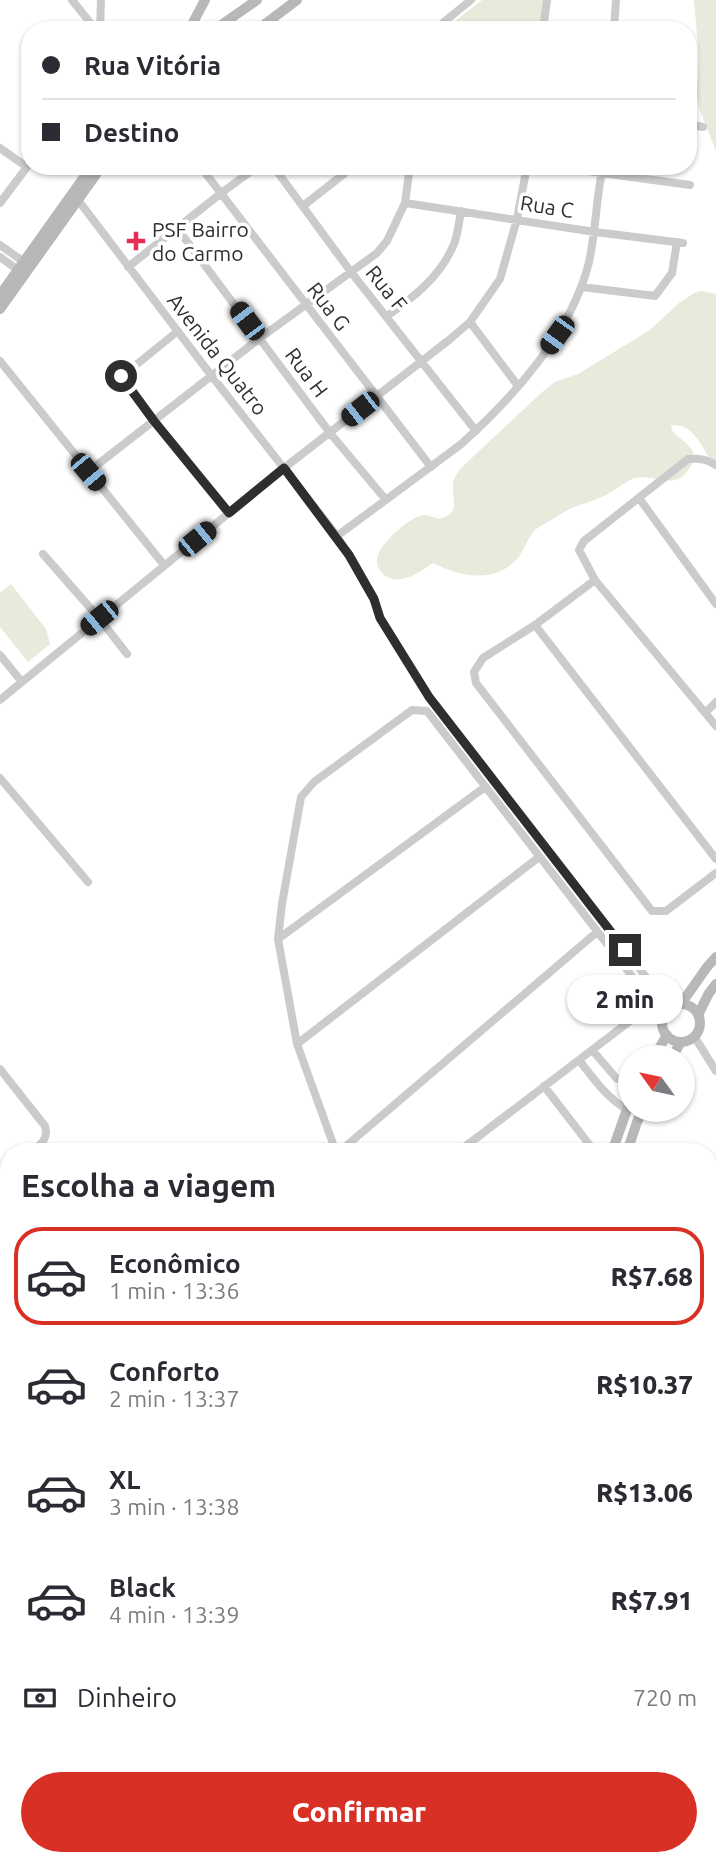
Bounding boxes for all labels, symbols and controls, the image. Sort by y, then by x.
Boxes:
text: Rua Vitória [84,51,221,80]
text: Destino [84,118,180,147]
street label: Rua C [519,190,575,222]
place label: PSF Bairro do Carmo [152,217,249,265]
marker: PSF Bairro do Carmo [126,231,146,251]
street label: Rua F [361,260,413,316]
street label: Rua G [303,277,355,335]
street label: Avenida Quatro [163,288,273,420]
car [226,298,269,344]
car [537,312,578,358]
street label: Rua H [281,343,333,401]
route start [105,360,137,392]
car [337,388,384,430]
car [67,449,110,495]
car [175,518,220,560]
car [77,597,122,639]
route end [609,934,641,966]
callout: 2 min [567,974,683,1024]
text: 2 min [596,987,654,1012]
north arrow [618,1045,695,1122]
map controls [618,1045,695,1122]
text: Escolha a viagem [21,1167,276,1203]
icon: car [25,1245,88,1308]
text: Econômico [109,1249,241,1278]
text: R$7.68 [611,1262,693,1291]
text: 1 min · 13:36 [109,1278,240,1303]
icon: car [25,1353,88,1416]
text: Conforto [109,1357,220,1386]
text: R$10.37 [596,1370,693,1399]
text: 2 min · 13:37 [109,1386,240,1411]
icon: car [25,1461,88,1524]
text: XL [109,1465,140,1494]
text: R$13.06 [596,1478,693,1507]
text: 3 min · 13:38 [109,1494,240,1519]
icon: car [25,1569,88,1632]
text: Black [109,1573,176,1602]
text: R$7.91 [611,1586,693,1615]
text: 4 min · 13:39 [109,1602,240,1627]
icon: cash [21,1679,59,1717]
text: Dinheiro [77,1683,177,1712]
text: 720 m [633,1685,697,1710]
button: Confirmar [21,1772,697,1852]

